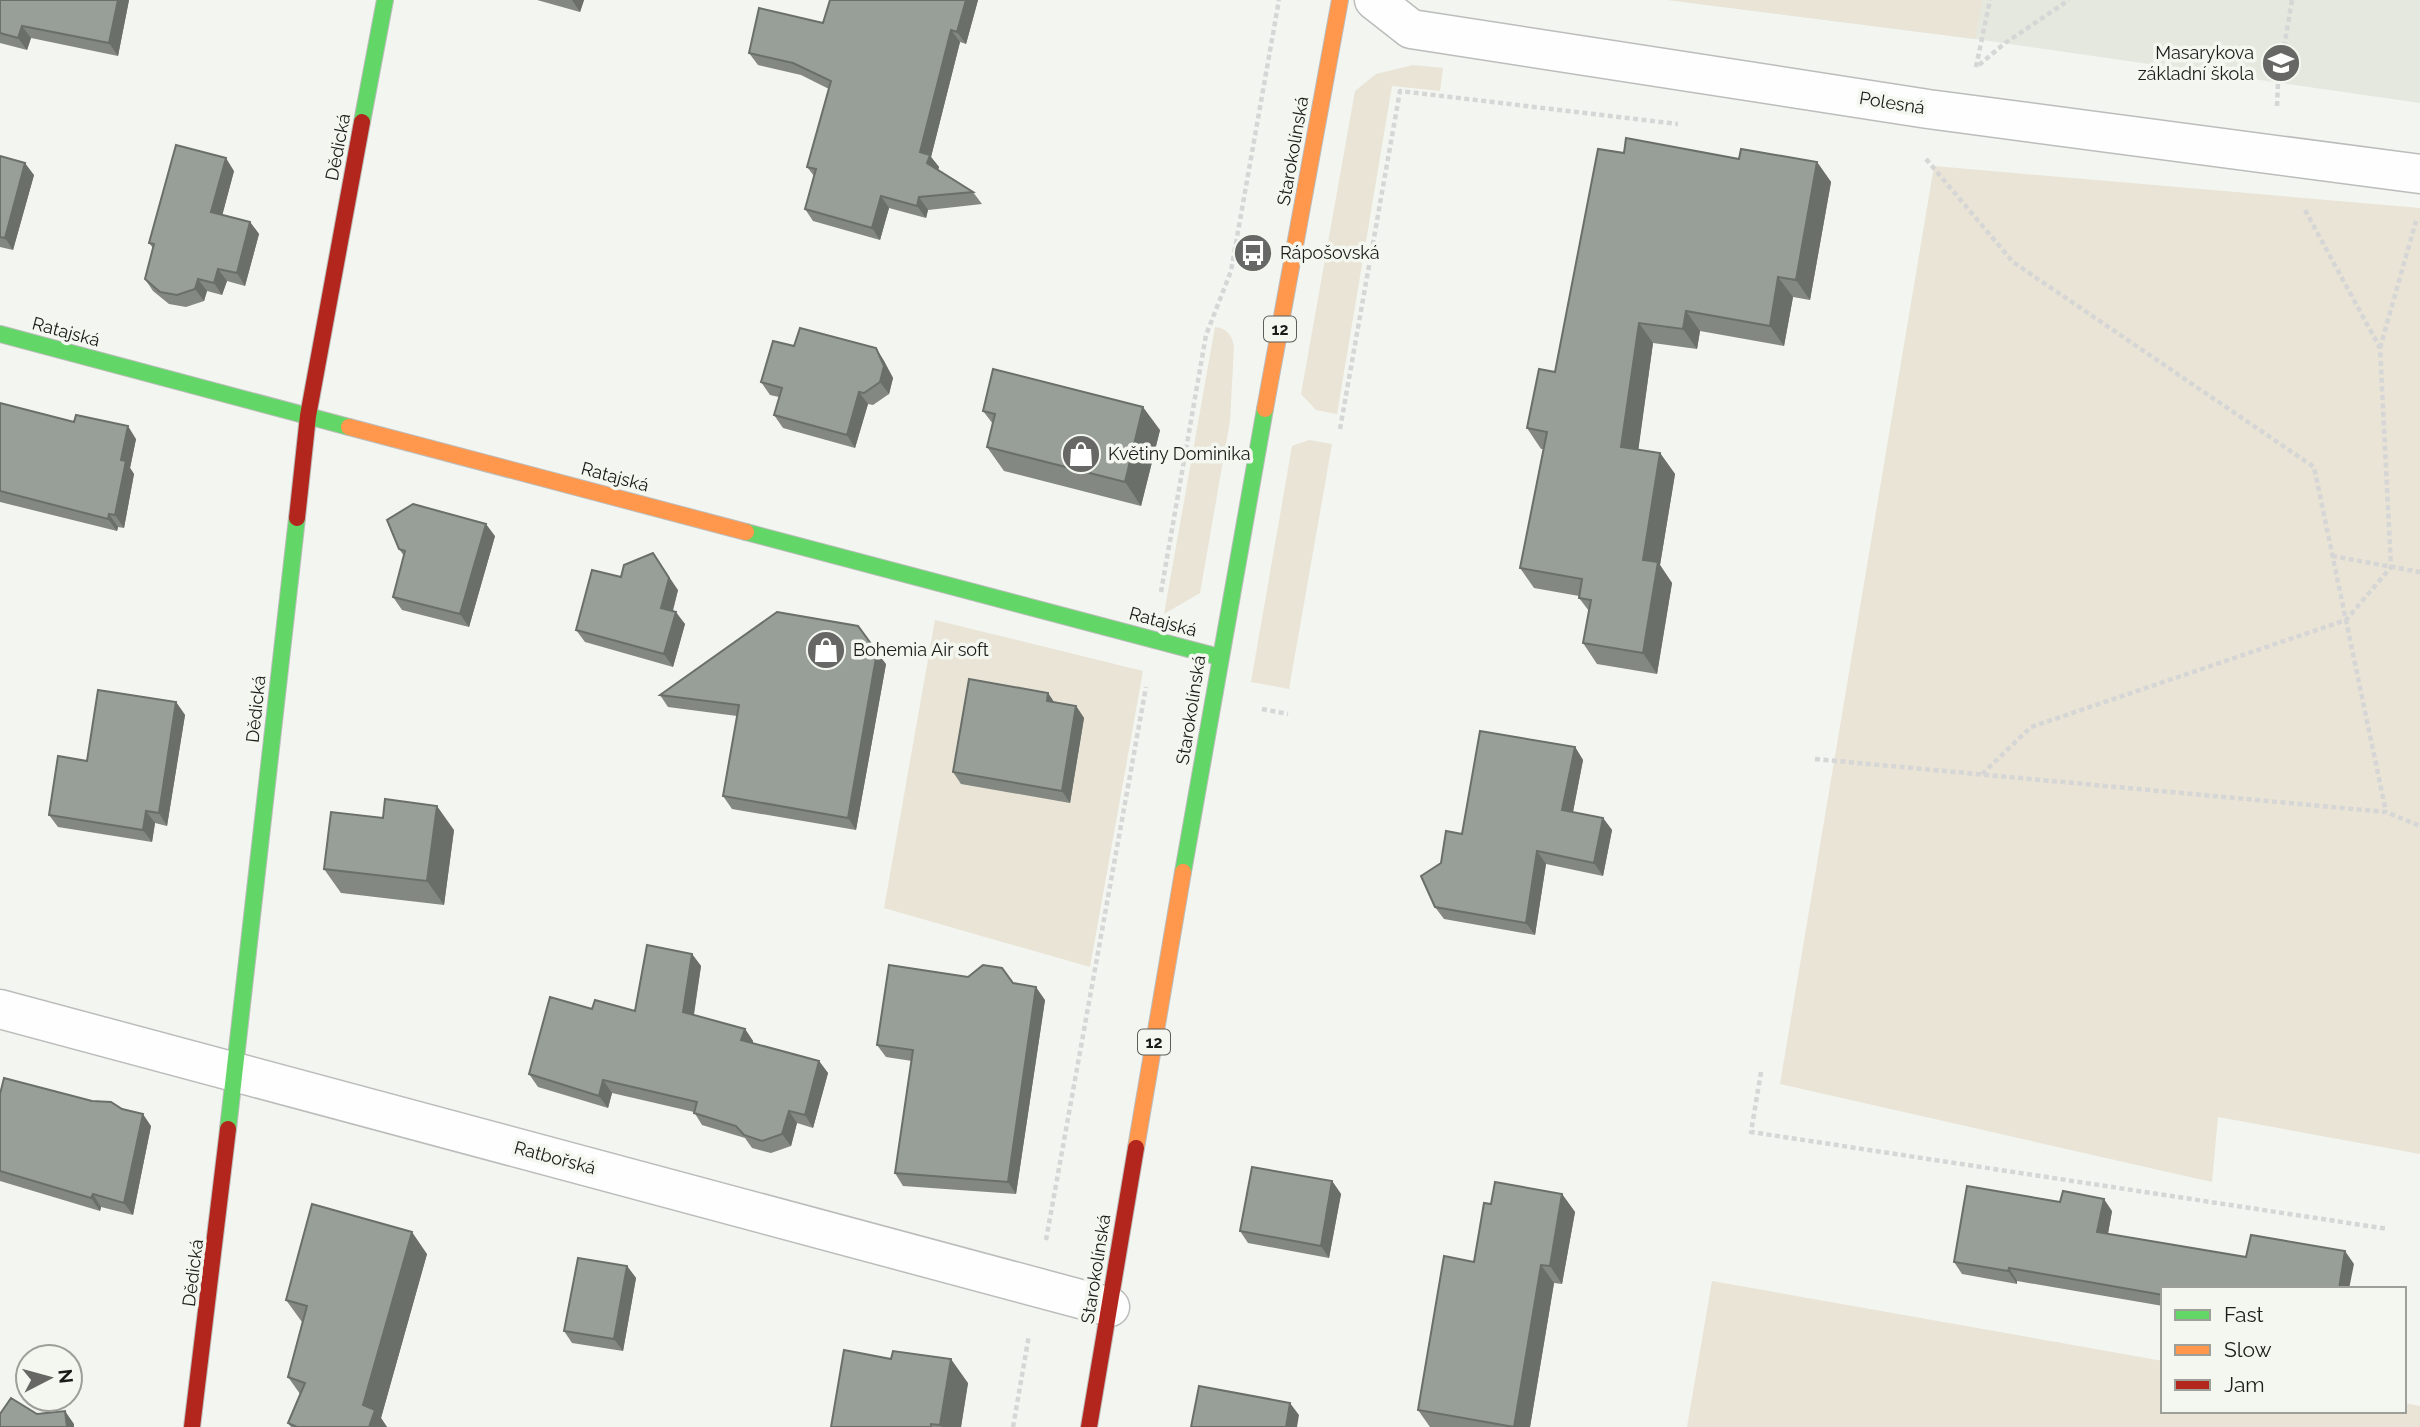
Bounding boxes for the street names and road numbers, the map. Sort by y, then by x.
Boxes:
street label: Polesná [1858,87,1926,118]
street label: Starokolínská [1273,95,1312,207]
street label: Dědická [321,112,354,182]
street label: Ratajská [30,312,102,351]
road number: 12 [1264,316,1296,342]
street label: Ratajská [579,457,651,496]
street label: Ratajská [1127,602,1199,641]
street label: Starokolínská [1171,654,1210,766]
street label: Dědická [242,674,269,744]
road number: 12 [1138,1030,1170,1054]
street label: Ratbořská [512,1137,598,1178]
street label: Starokolínská [1076,1213,1115,1325]
street label: Dědická [178,1238,207,1308]

